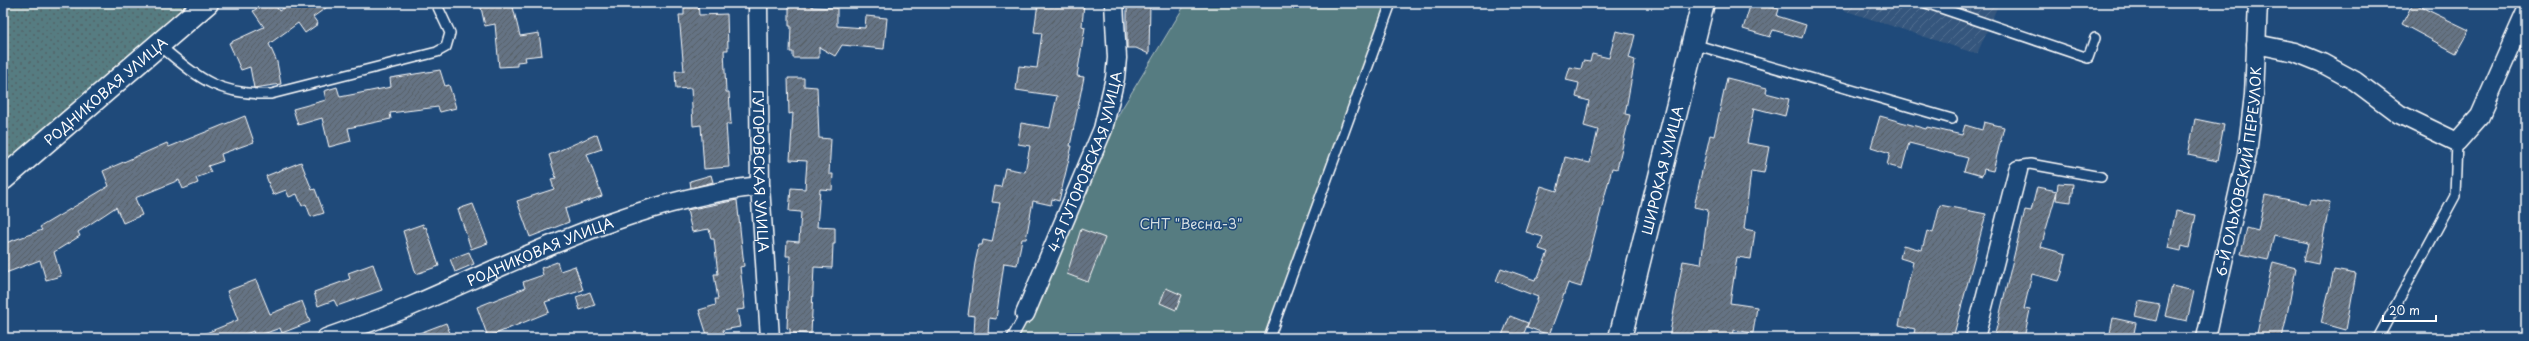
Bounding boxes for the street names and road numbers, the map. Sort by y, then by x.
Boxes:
street label: РОДНИКОВАЯ УЛИЦА [39,31,172,150]
street label: 6-Й ОЛЬХОВСКИЙ ПЕРЕУЛОК [2210,66,2266,278]
street label: 4-Я ГУТОРОВСКАЯ УЛИЦА [1042,70,1126,255]
street label: ГУТОРОВСКАЯ УЛИЦА [748,90,775,253]
street label: ШИРОКАЯ УЛИЦА [1636,103,1688,237]
street label: РОДНИКОВАЯ УЛИЦА [463,211,616,291]

